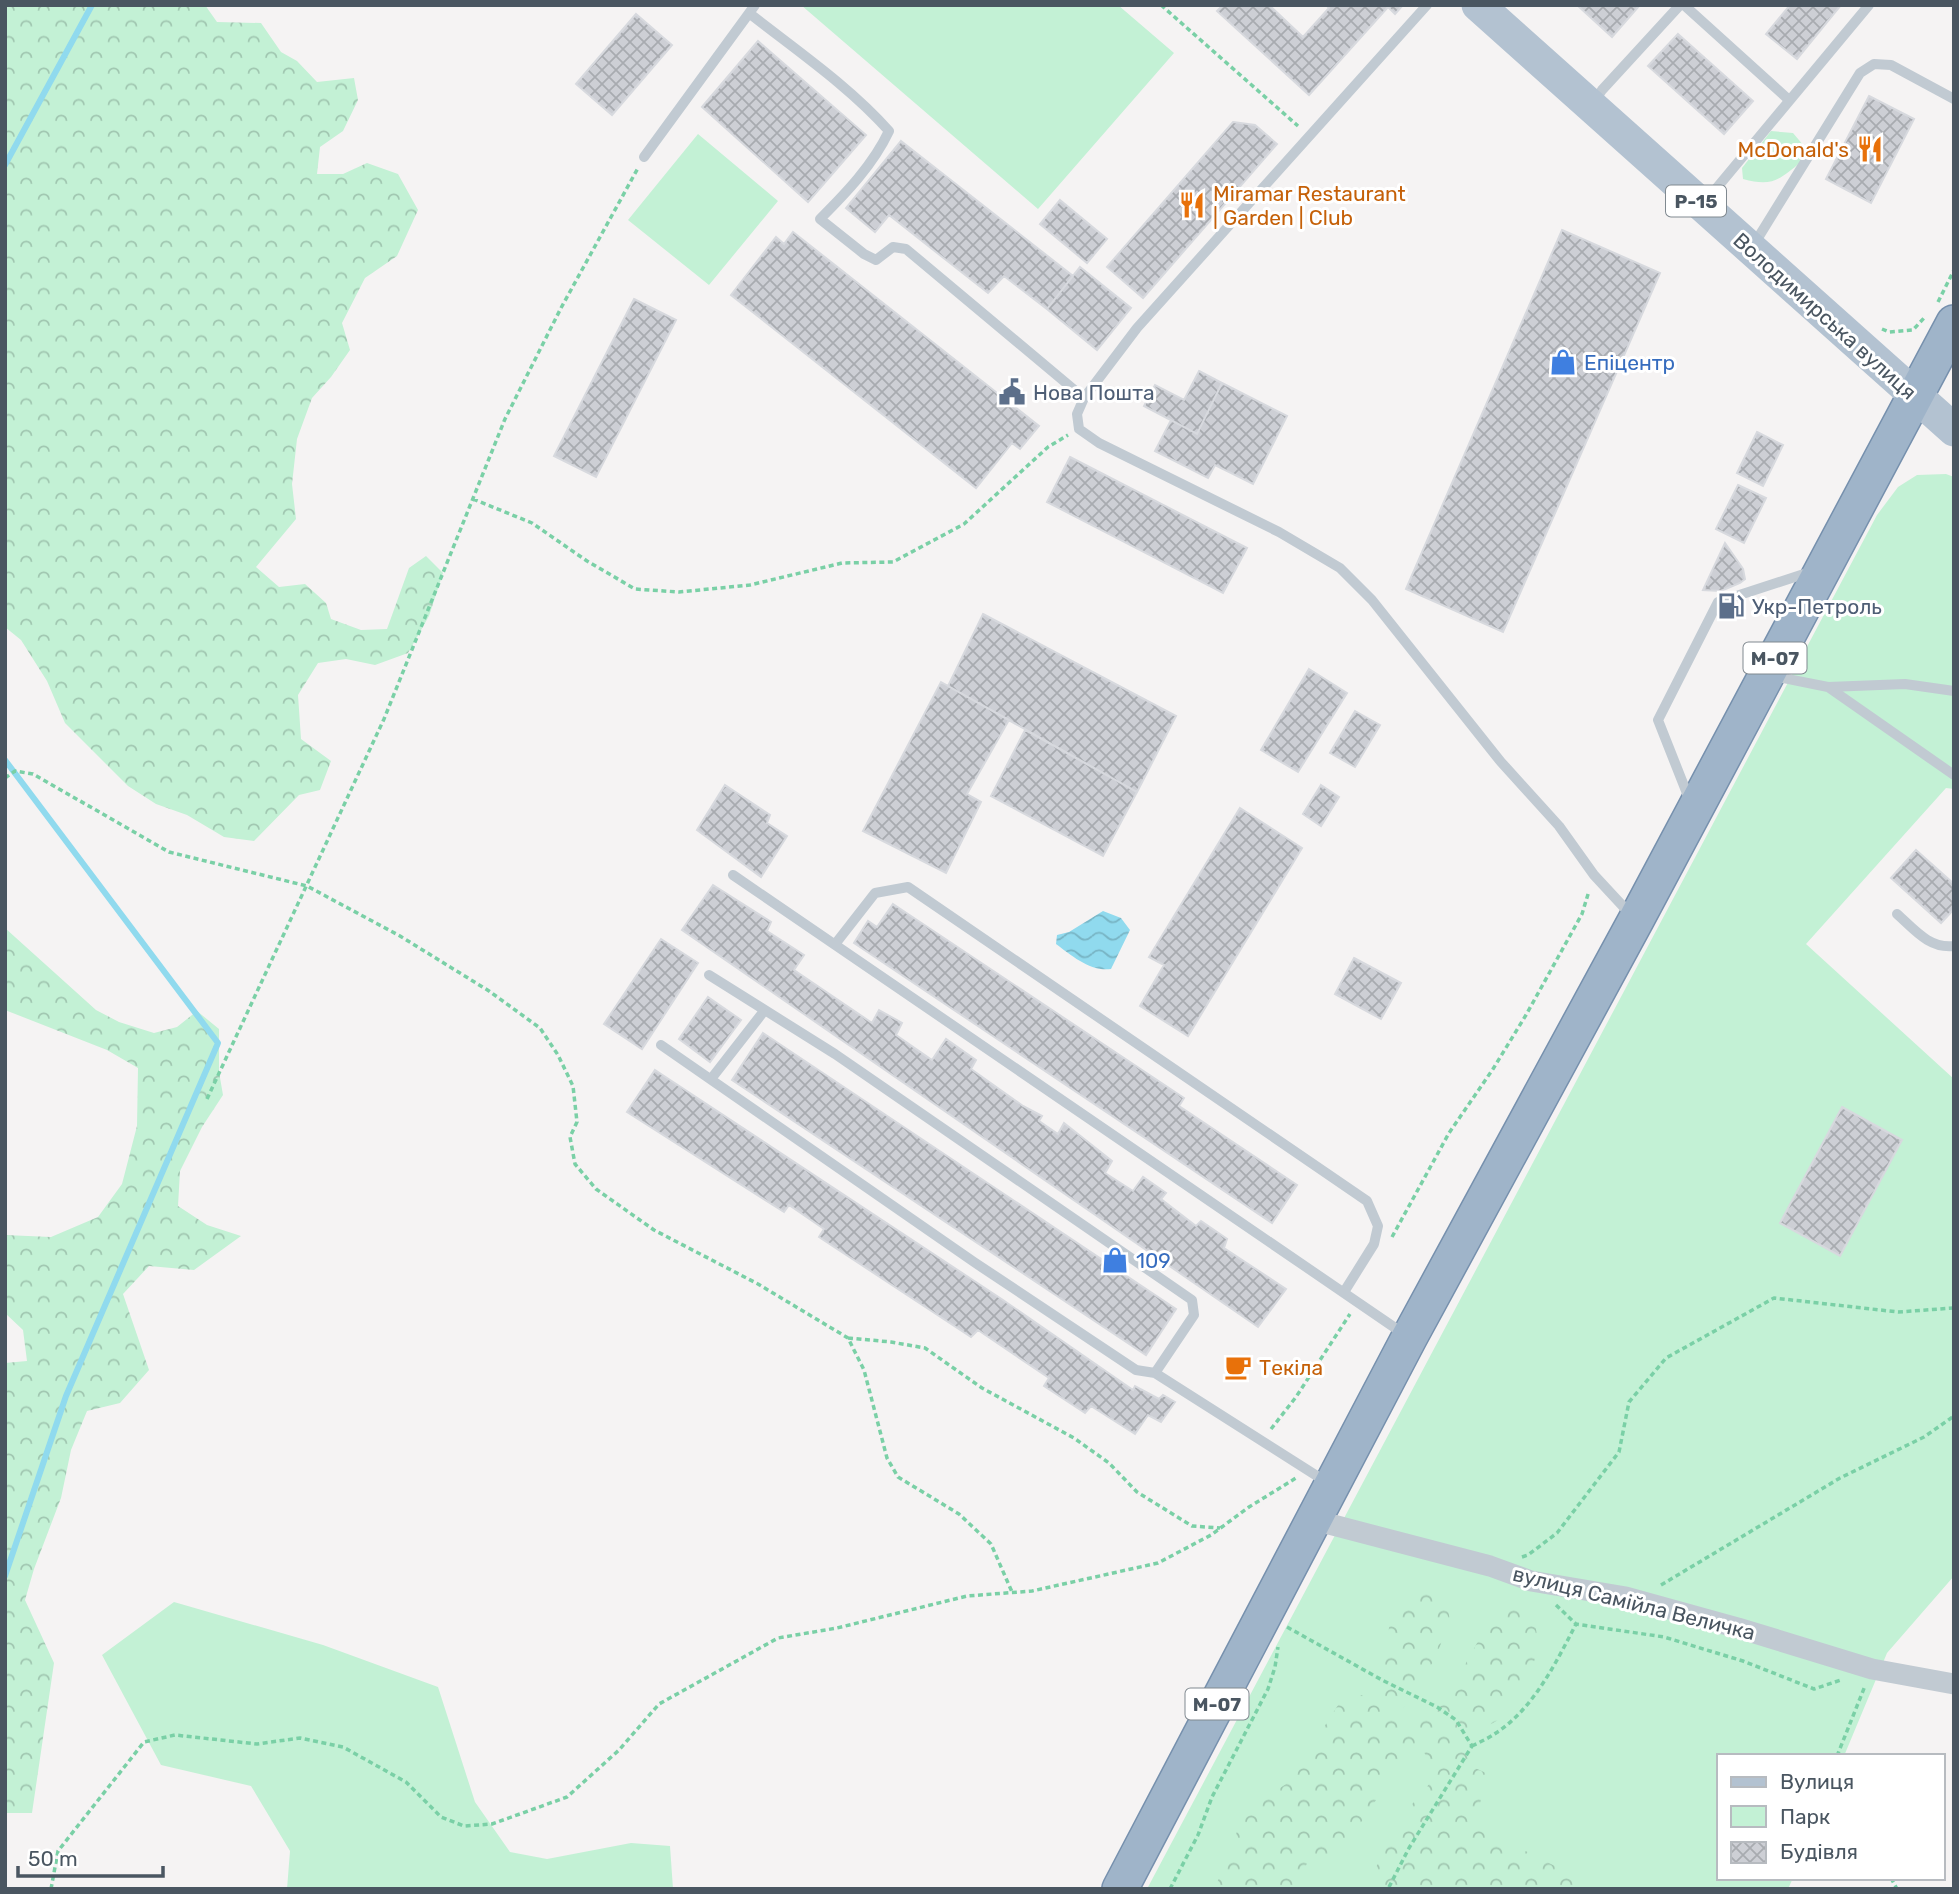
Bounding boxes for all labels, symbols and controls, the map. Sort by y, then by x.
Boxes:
restaurant icon: McDonald's [1855,134,1885,164]
place label: McDonald's [1737,137,1849,162]
place label: Miramar Restaurant | Garden | Club [1213,181,1406,230]
road number: Р-15 [1666,186,1726,216]
restaurant icon: Miramar Restaurant | Garden | Club [1177,190,1207,220]
street label: Володимирська вулиця [1728,227,1922,405]
shop icon: Епіцентр [1548,347,1578,377]
place label: Епіцентр [1584,350,1675,375]
public building icon: Нова Пошта [997,377,1027,407]
place label: Нова Пошта [1033,380,1155,405]
fuel station icon: Укр-Петроль [1716,591,1746,621]
place label: Укр-Петроль [1752,594,1882,619]
road number: М-07 [1744,642,1806,674]
shop icon: 109 [1100,1245,1130,1275]
place label: 109 [1136,1248,1171,1273]
cafe icon: Текіла [1223,1352,1253,1382]
place label: Текіла [1259,1355,1323,1380]
street label: вулиця Самійла Величка [1510,1561,1758,1645]
road number: М-07 [1186,1688,1248,1720]
legend [1717,1754,1945,1880]
text: Вулиця [1780,1769,1854,1794]
text: Парк [1780,1804,1830,1829]
scale bar [18,1834,163,1878]
text: Будівля [1780,1839,1858,1864]
text: 50 m [28,1846,78,1871]

